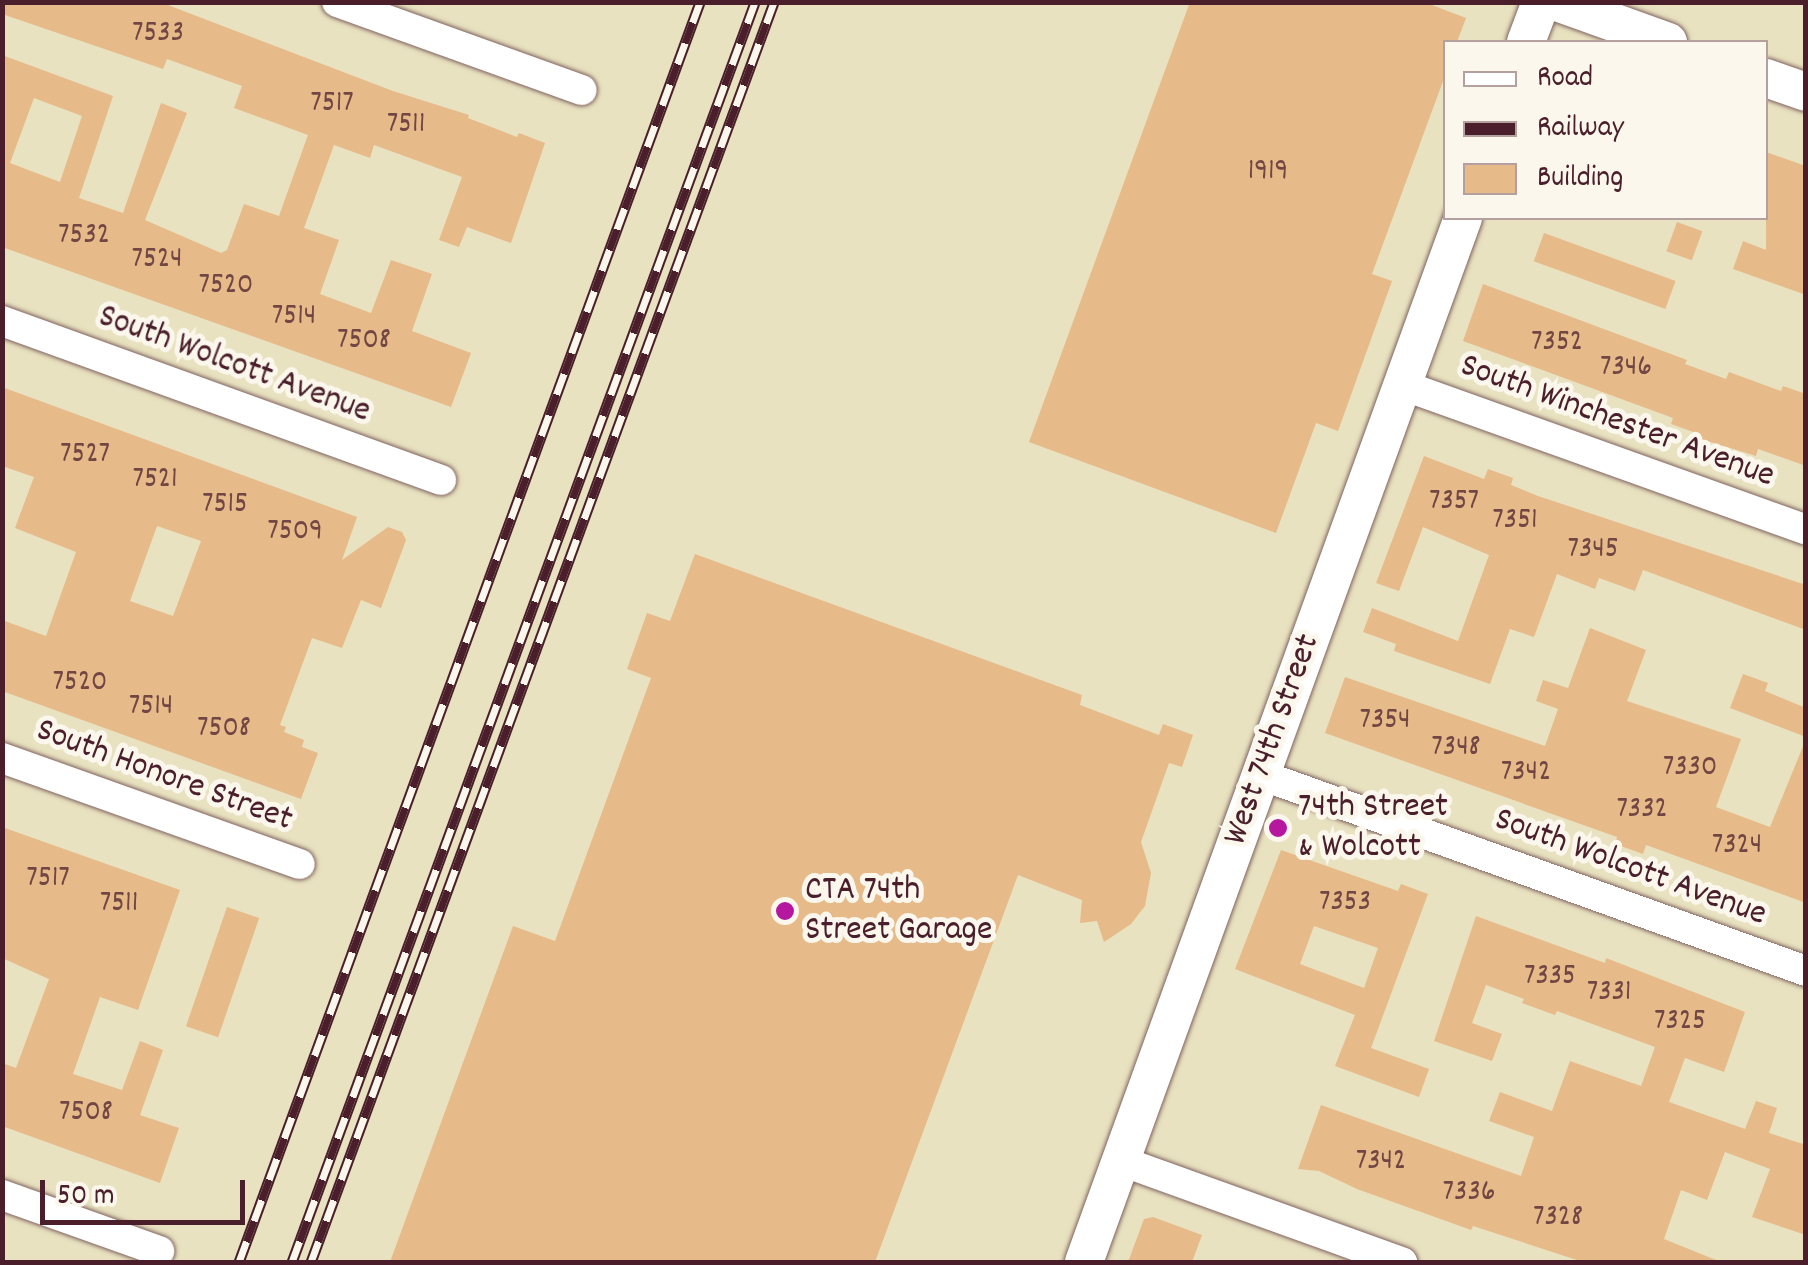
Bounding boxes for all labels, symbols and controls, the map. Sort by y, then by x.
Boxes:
house number: 7533 [132,17,184,53]
legend [1443,40,1768,220]
text: Road [1537,58,1593,101]
house number: 7517 [310,87,354,123]
house number: 7511 [387,108,425,144]
text: Railway [1537,108,1624,151]
house number: 1919 [1248,155,1288,191]
text: Building [1537,158,1623,201]
house number: 7532 [58,219,110,255]
house number: 7524 [132,243,182,279]
house number: 7520 [199,269,253,305]
street label: South Wolcott Avenue [92,296,376,434]
house number: 7514 [272,300,316,336]
house number: 7508 [337,324,391,360]
house number: 7352 [1531,326,1583,362]
street label: South Winchester Avenue [1454,346,1780,498]
house number: 7346 [1600,351,1652,387]
house number: 7527 [60,438,110,474]
house number: 7521 [132,463,178,499]
house number: 7357 [1429,485,1479,521]
house number: 7515 [202,488,248,524]
house number: 7351 [1492,504,1538,540]
house number: 7509 [267,515,323,551]
house number: 7345 [1567,533,1619,569]
street label: West 74th Street [1215,629,1331,851]
house number: 7520 [53,666,107,702]
house number: 7514 [129,690,173,726]
house number: 7354 [1359,704,1411,740]
street label: South Honore Street [30,710,298,842]
house number: 7508 [197,712,251,748]
house number: 7348 [1431,731,1481,767]
house number: 7330 [1663,751,1717,787]
house number: 7342 [1501,756,1551,792]
place label: 74th Street & Wolcott [1298,787,1448,869]
house number: 7332 [1616,793,1668,829]
street label: South Wolcott Avenue [1488,799,1772,937]
marker: 74th Street & Wolcott [1267,817,1289,839]
house number: 7324 [1712,829,1762,865]
house number: 7517 [26,862,70,898]
place label: CTA 74th Street Garage [805,870,992,952]
house number: 7353 [1319,886,1371,922]
house number: 7511 [100,887,138,923]
marker: CTA 74th Street Garage [774,900,796,922]
house number: 7335 [1524,960,1576,996]
house number: 7331 [1587,976,1631,1012]
house number: 7325 [1654,1005,1706,1041]
house number: 7508 [59,1096,113,1132]
house number: 7342 [1356,1145,1406,1181]
scale bar [45,1160,250,1222]
text: 50 m [57,1176,115,1219]
house number: 7336 [1443,1176,1495,1212]
house number: 7328 [1533,1201,1583,1237]

